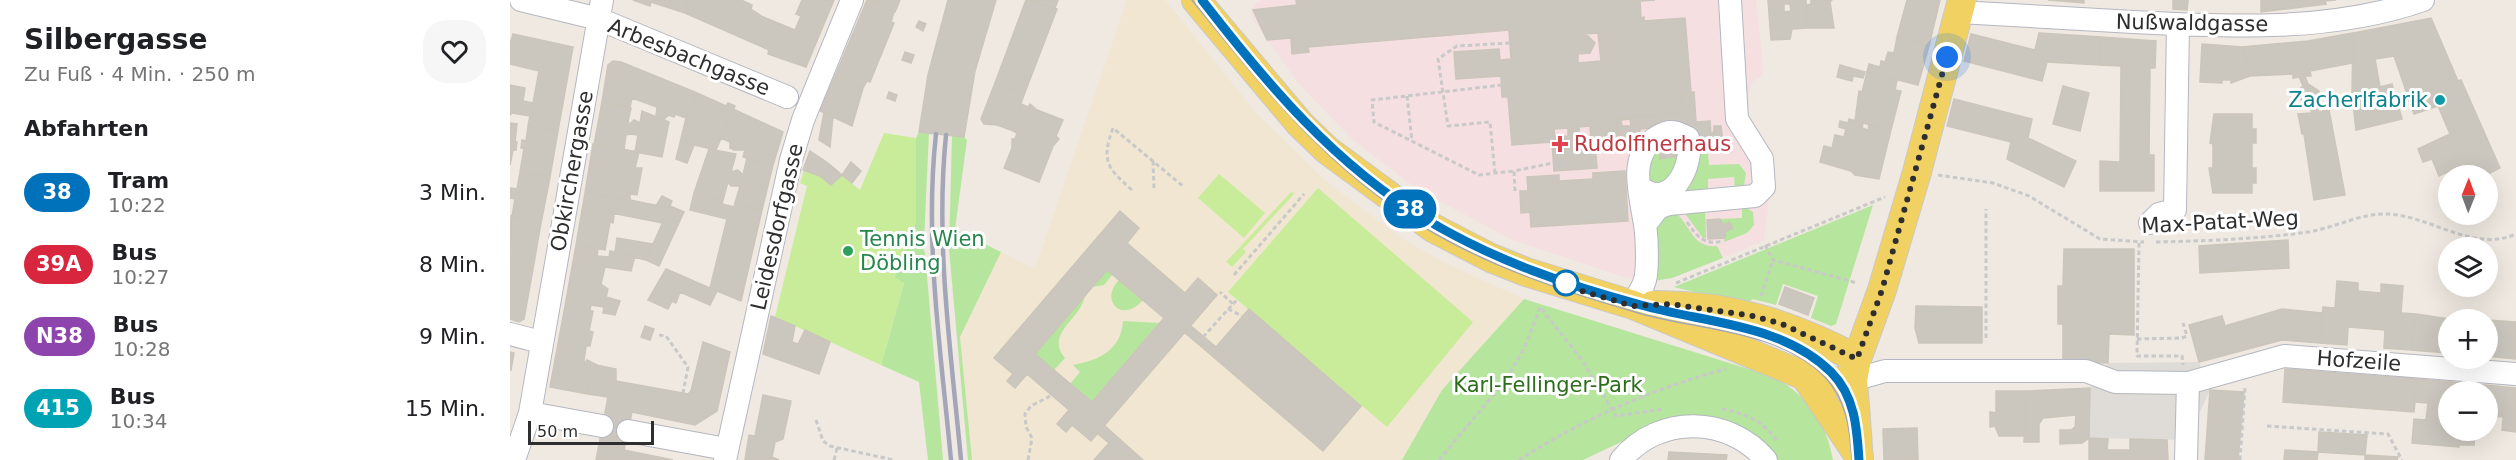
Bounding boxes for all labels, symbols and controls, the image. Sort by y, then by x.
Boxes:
street label: Nußwaldgasse [2116,10,2268,36]
street label: Arbesbachgasse [605,14,773,100]
button: heart [423,20,486,83]
text: Silbergasse [24,23,207,56]
your location [1932,42,1962,72]
text: Zu Fuß · 4 Min. · 250 m [24,62,256,86]
place label: Zacherlfabrik [2288,88,2429,112]
street label: Obkirchergasse [546,89,598,253]
marker: Zacherlfabrik [2433,93,2447,107]
text: Abfahrten [24,116,149,141]
place label: Rudolfinerhaus [1574,132,1731,156]
marker: Rudolfinerhaus [1551,135,1569,153]
street label: Leidesdorfgasse [746,141,808,313]
north arrow [2438,165,2498,225]
map controls [2438,165,2498,441]
text: Tram [108,168,169,193]
text: 38 [42,180,72,204]
text: 3 Min. [419,180,486,205]
line badge: 38 [1383,190,1437,228]
text: 10:22 [108,193,166,217]
text: 38 [1395,197,1425,221]
street label: Max-Patat-Weg [2141,206,2299,238]
place label: Tennis Wien Döbling [859,227,985,275]
button: layers [2438,237,2498,297]
text: Bus [111,240,157,265]
marker: Tennis Wien Döbling [841,244,855,258]
text: 39A [36,252,81,276]
text: 8 Min. [419,252,486,277]
text: 10:27 [111,265,169,289]
unlabelled marker [1553,270,1579,296]
button: + [2438,309,2498,369]
text: Bus [113,312,158,337]
text: N38 [36,324,83,348]
text: 9 Min. [419,324,486,349]
text: 10:28 [113,337,170,361]
street label: Hofzeile [2316,346,2402,376]
park label: Karl-Fellinger-Park [1453,373,1644,397]
button: − [2438,381,2498,441]
text: Bus [110,384,155,409]
text: 415 [36,396,80,420]
text: 15 Min. [405,396,486,421]
text: 10:34 [110,409,167,433]
scale bar [528,418,654,446]
text: 50 m [537,422,578,441]

